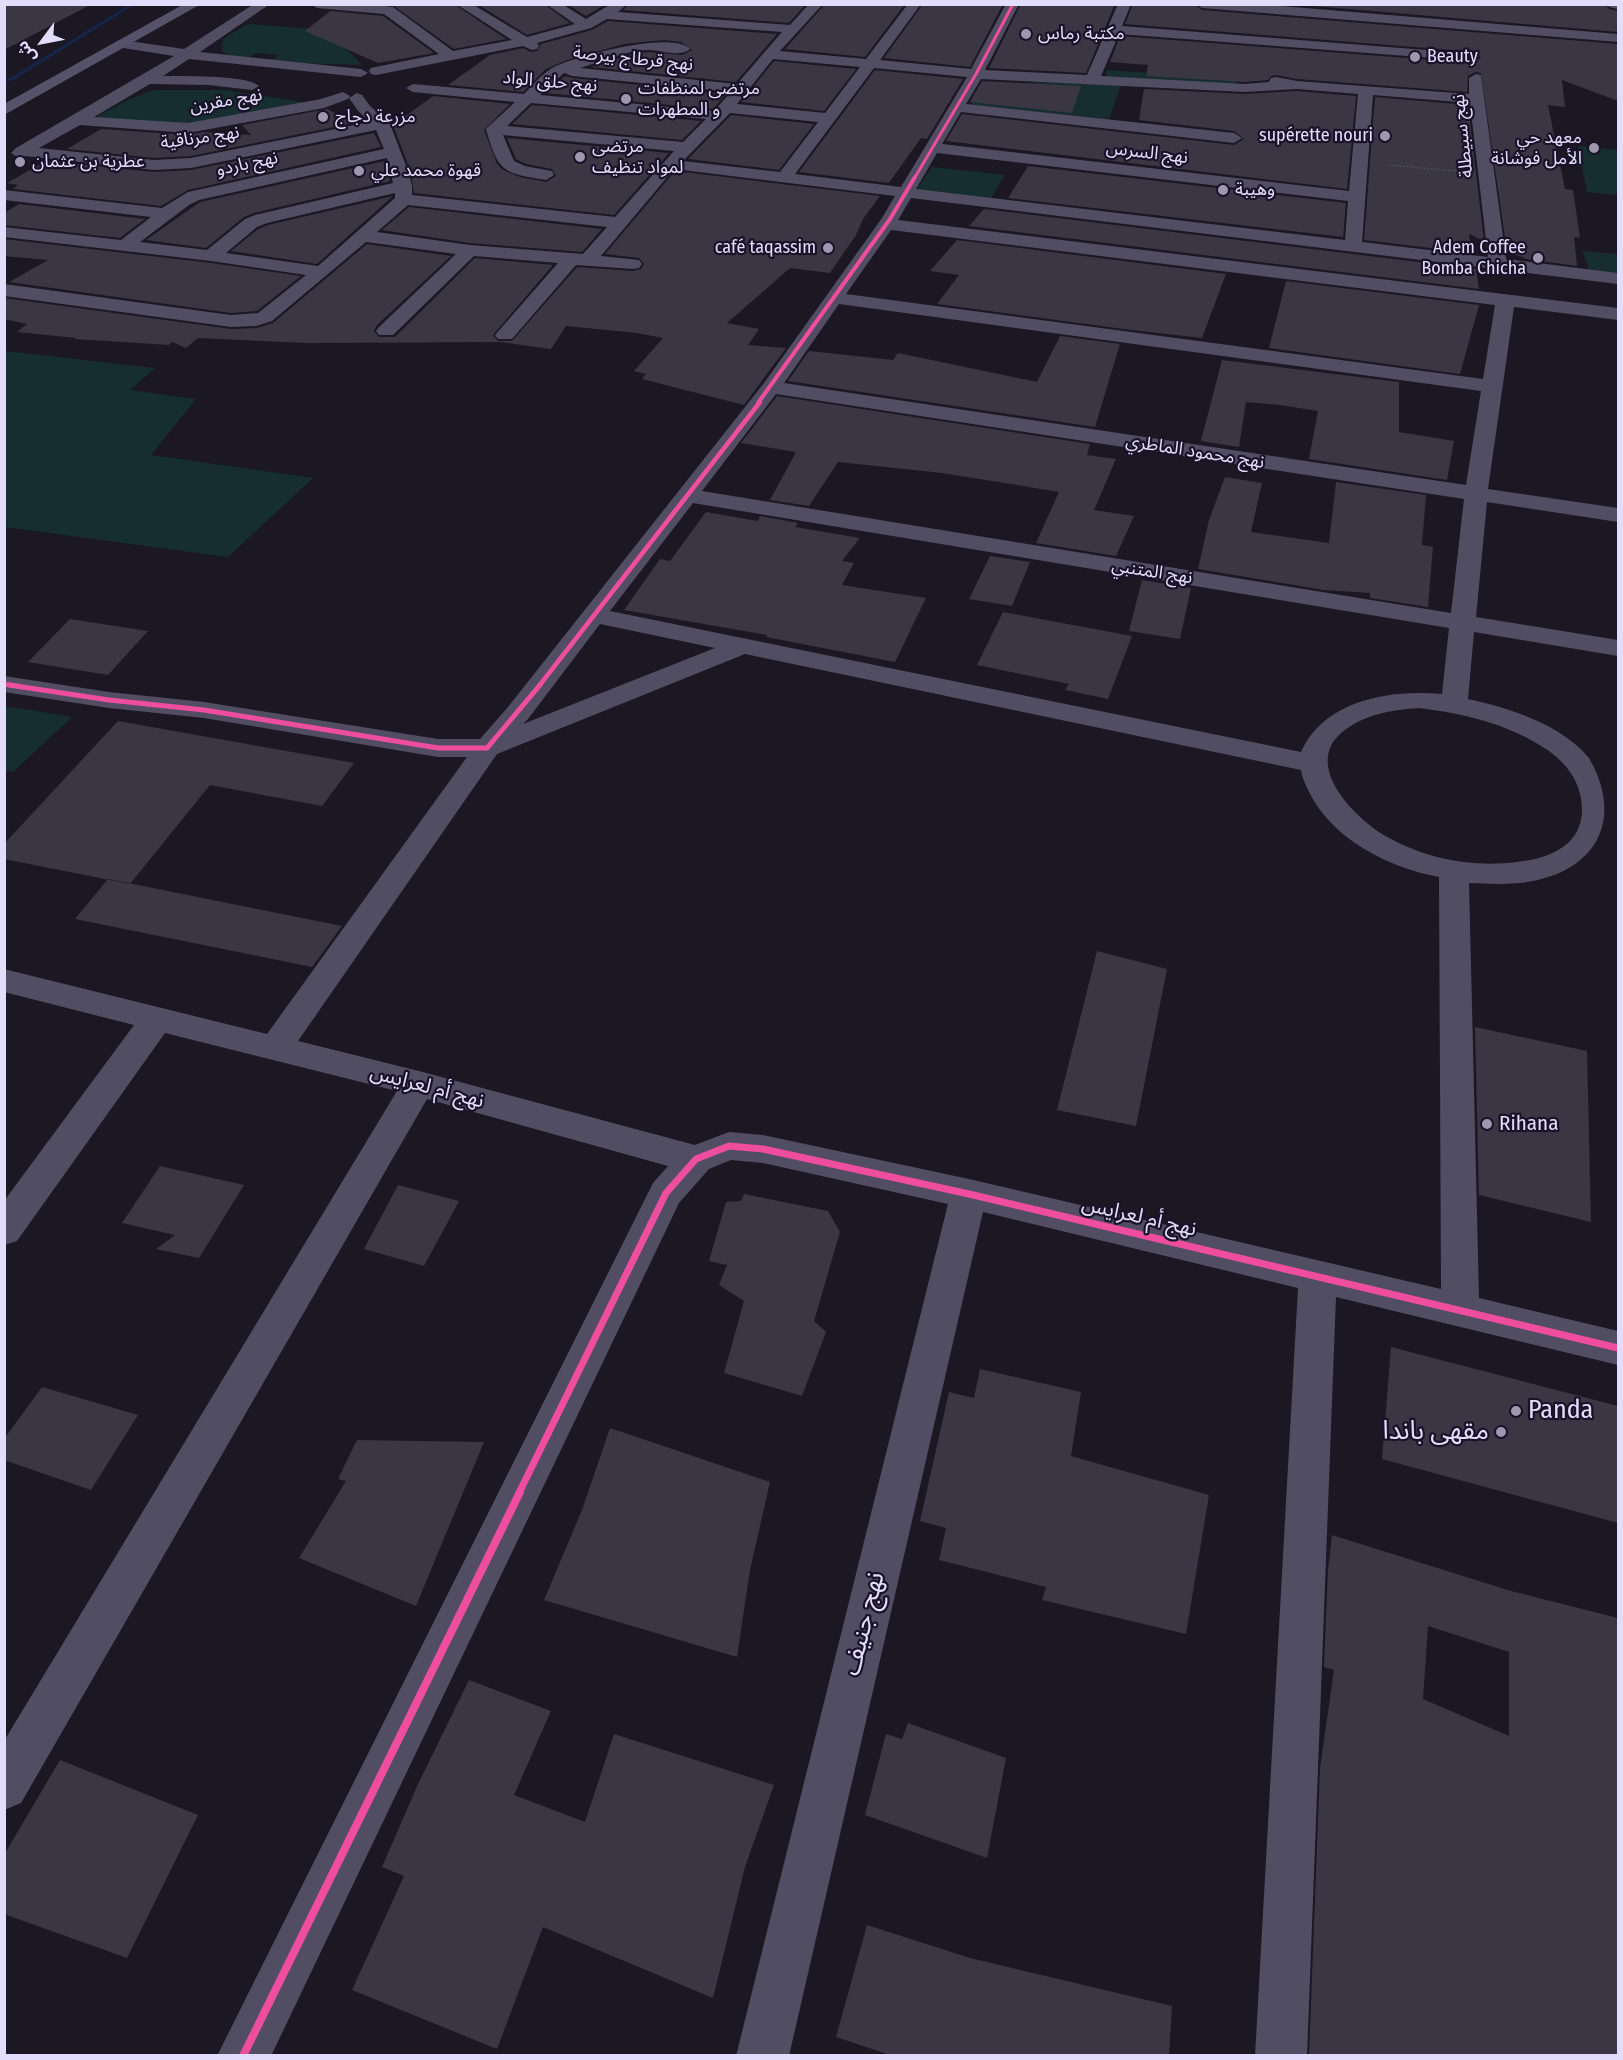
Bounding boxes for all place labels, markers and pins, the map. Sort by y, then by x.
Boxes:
place label: مكتبة رماس [1038,23,1125,45]
marker: مكتبة رماس [1019,27,1033,41]
place label: Beauty [1427,46,1478,68]
marker: Beauty [1408,50,1422,64]
place label: مرتضى لمنظفات و المطهرات [638,78,760,121]
marker: مرتضى لمنظفات و المطهرات [619,92,633,106]
place label: مزرعة دجاج [335,106,416,128]
marker: مزرعة دجاج [316,110,330,124]
place label: supérette nouri [1259,125,1373,147]
place label: معهد حي الأمل فوشانة [1491,127,1582,170]
marker: supérette nouri [1378,129,1392,143]
place label: مرتضى لمواد تنظيف [592,136,683,178]
marker: معهد حي الأمل فوشانة [1587,141,1601,155]
marker: مرتضى لمواد تنظيف [573,150,587,164]
place label: عطرية بن عثمان [32,151,145,173]
marker: عطرية بن عثمان [13,155,27,169]
place label: قهوة محمد علي [371,160,481,182]
marker: قهوة محمد علي [352,164,366,178]
place label: وهيبة [1235,179,1275,201]
marker: وهيبة [1216,183,1230,197]
place label: café taqassim [715,237,816,259]
place label: Adem Coffee Bomba Chicha [1421,237,1526,280]
marker: café taqassim [821,241,835,255]
marker: Adem Coffee Bomba Chicha [1531,251,1545,265]
place label: Rihana [1499,1111,1558,1137]
marker: Rihana [1480,1117,1494,1131]
place label: Panda [1528,1395,1593,1427]
marker: Panda [1509,1404,1523,1418]
place label: مقهى باندا [1382,1416,1489,1448]
marker: مقهى باندا [1494,1425,1508,1439]

